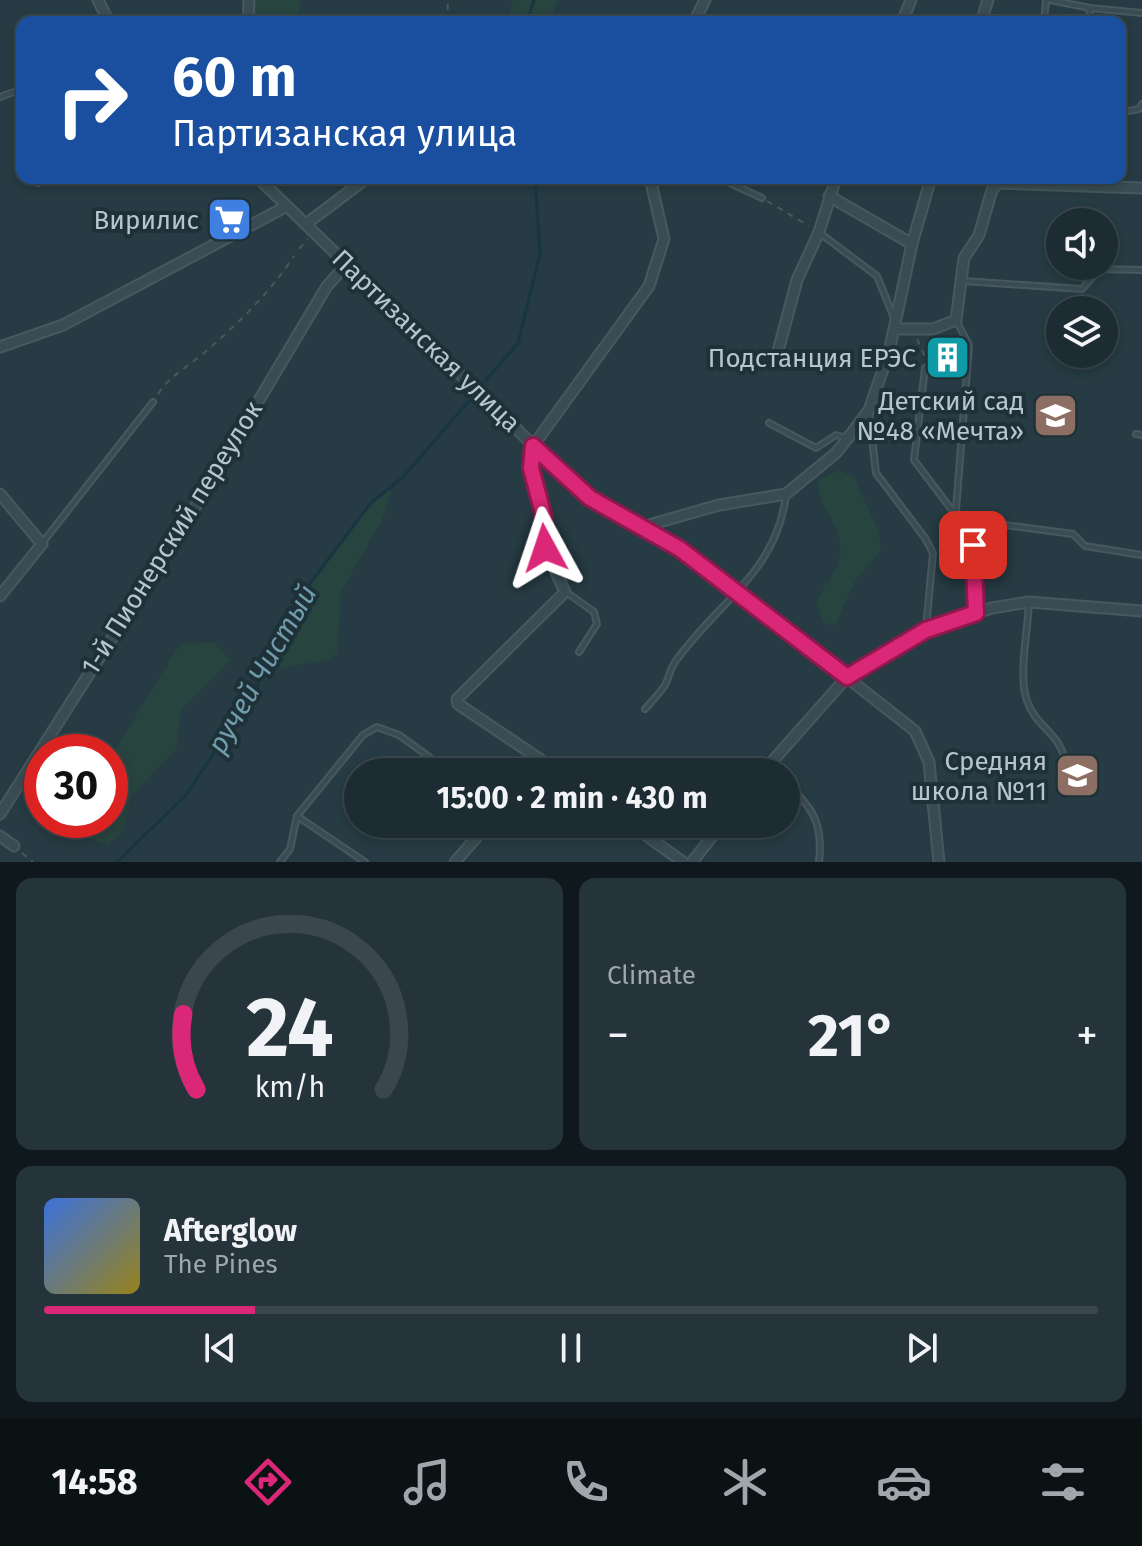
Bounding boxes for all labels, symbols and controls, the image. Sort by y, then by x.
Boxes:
text: 60 m [172,44,297,111]
icon: right [40,48,144,152]
text: Партизанская улица [172,112,517,156]
supermarket icon: Вирилис [206,196,254,244]
place label: Вирилис [94,205,199,236]
map controls [1046,208,1118,368]
button: sound [1046,208,1118,280]
street label: Партизанская улица [326,243,526,439]
button: layers [1046,296,1118,368]
building icon: Подстанция ЕРЭС [923,334,971,382]
place label: Подстанция ЕРЭС [708,343,916,374]
place label: Детский сад №48 «Мечта» [857,386,1024,447]
school or university icon: Детский сад №48 «Мечта» [1031,392,1079,440]
street label: 1-й Пионерский переулок [75,395,269,681]
position arrow [503,506,587,590]
pin [939,511,1007,579]
icon: arrive [951,523,995,567]
water label: ручей Чистый [200,579,324,759]
speed limit sign: 30 [24,734,128,838]
place label: Средняя школа №11 [911,746,1047,807]
school or university icon: Средняя школа №11 [1054,752,1102,800]
text: 15:00 · 2 min · 430 m [437,780,707,816]
text: Climate [607,960,696,991]
text: 24 [246,978,333,1078]
text: 21° [808,1000,897,1072]
text: − [607,1009,629,1062]
text: + [1076,1009,1098,1062]
text: km/h [254,1070,325,1105]
text: Afterglow [164,1213,297,1249]
text: The Pines [164,1249,278,1280]
icon: previous [198,1326,242,1370]
icon: pause [549,1326,593,1370]
icon: next [900,1326,944,1370]
icon: directions [240,1454,296,1510]
icon: music [399,1454,455,1510]
icon: phone [558,1454,614,1510]
icon: climate [717,1454,773,1510]
icon: car [876,1454,932,1510]
icon: filters [1035,1454,1091,1510]
text: 14:58 [51,1460,138,1504]

